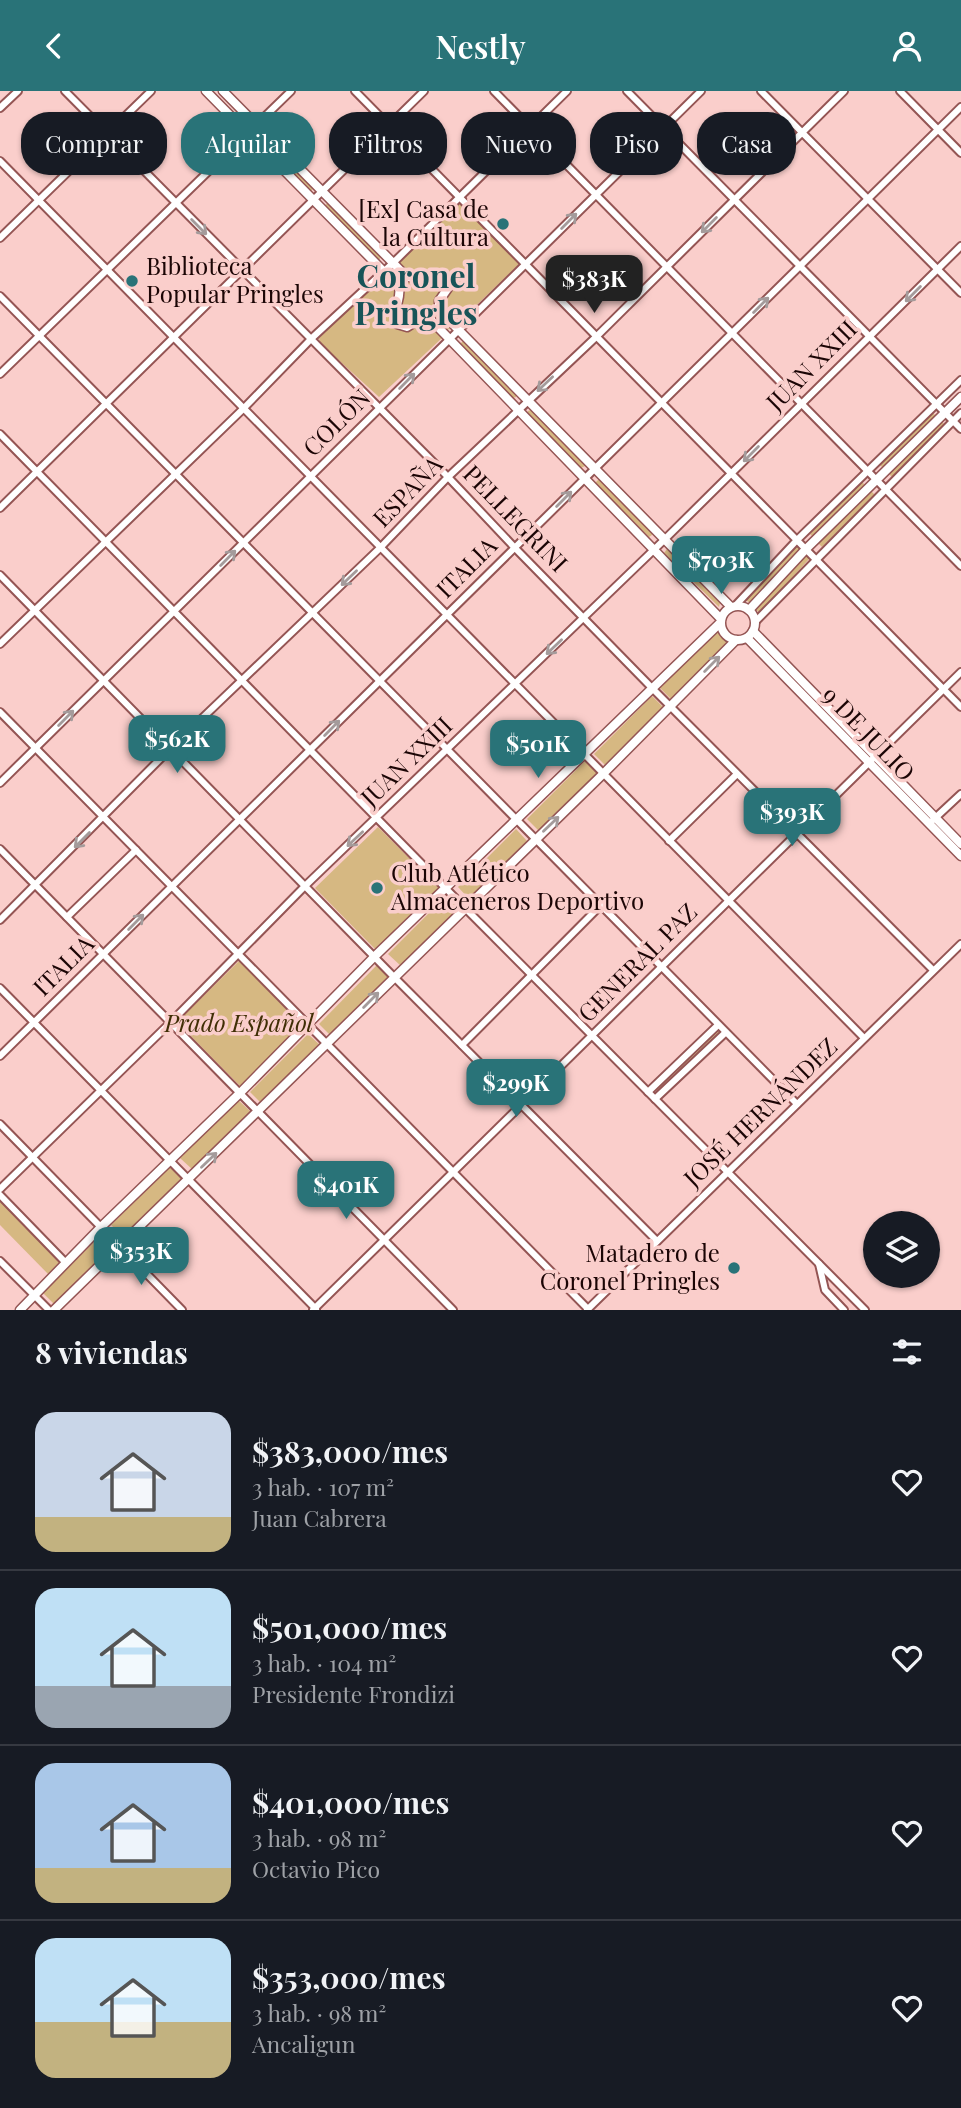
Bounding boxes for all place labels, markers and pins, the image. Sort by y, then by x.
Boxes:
place label: [Ex] Casa de la Cultura [358,192,489,252]
marker: [Ex] Casa de la Cultura [495,216,511,232]
place label: Biblioteca Popular Pringles [146,249,324,309]
pin: $383K [545,255,643,315]
marker: Biblioteca Popular Pringles [124,273,140,289]
pin: $703K [672,537,770,596]
pin: $562K [128,715,226,775]
pin: $501K [489,721,587,780]
pin: $393K [743,789,841,848]
place label: Club Atlético Almaceneros Deportivo [390,856,644,916]
marker: Club Atlético Almaceneros Deportivo [369,880,385,896]
pin: $299K [467,1059,565,1119]
pin: $401K [297,1161,395,1221]
pin: $353K [92,1227,190,1287]
place label: Matadero de Coronel Pringles [540,1236,720,1296]
marker: Matadero de Coronel Pringles [726,1260,742,1276]

